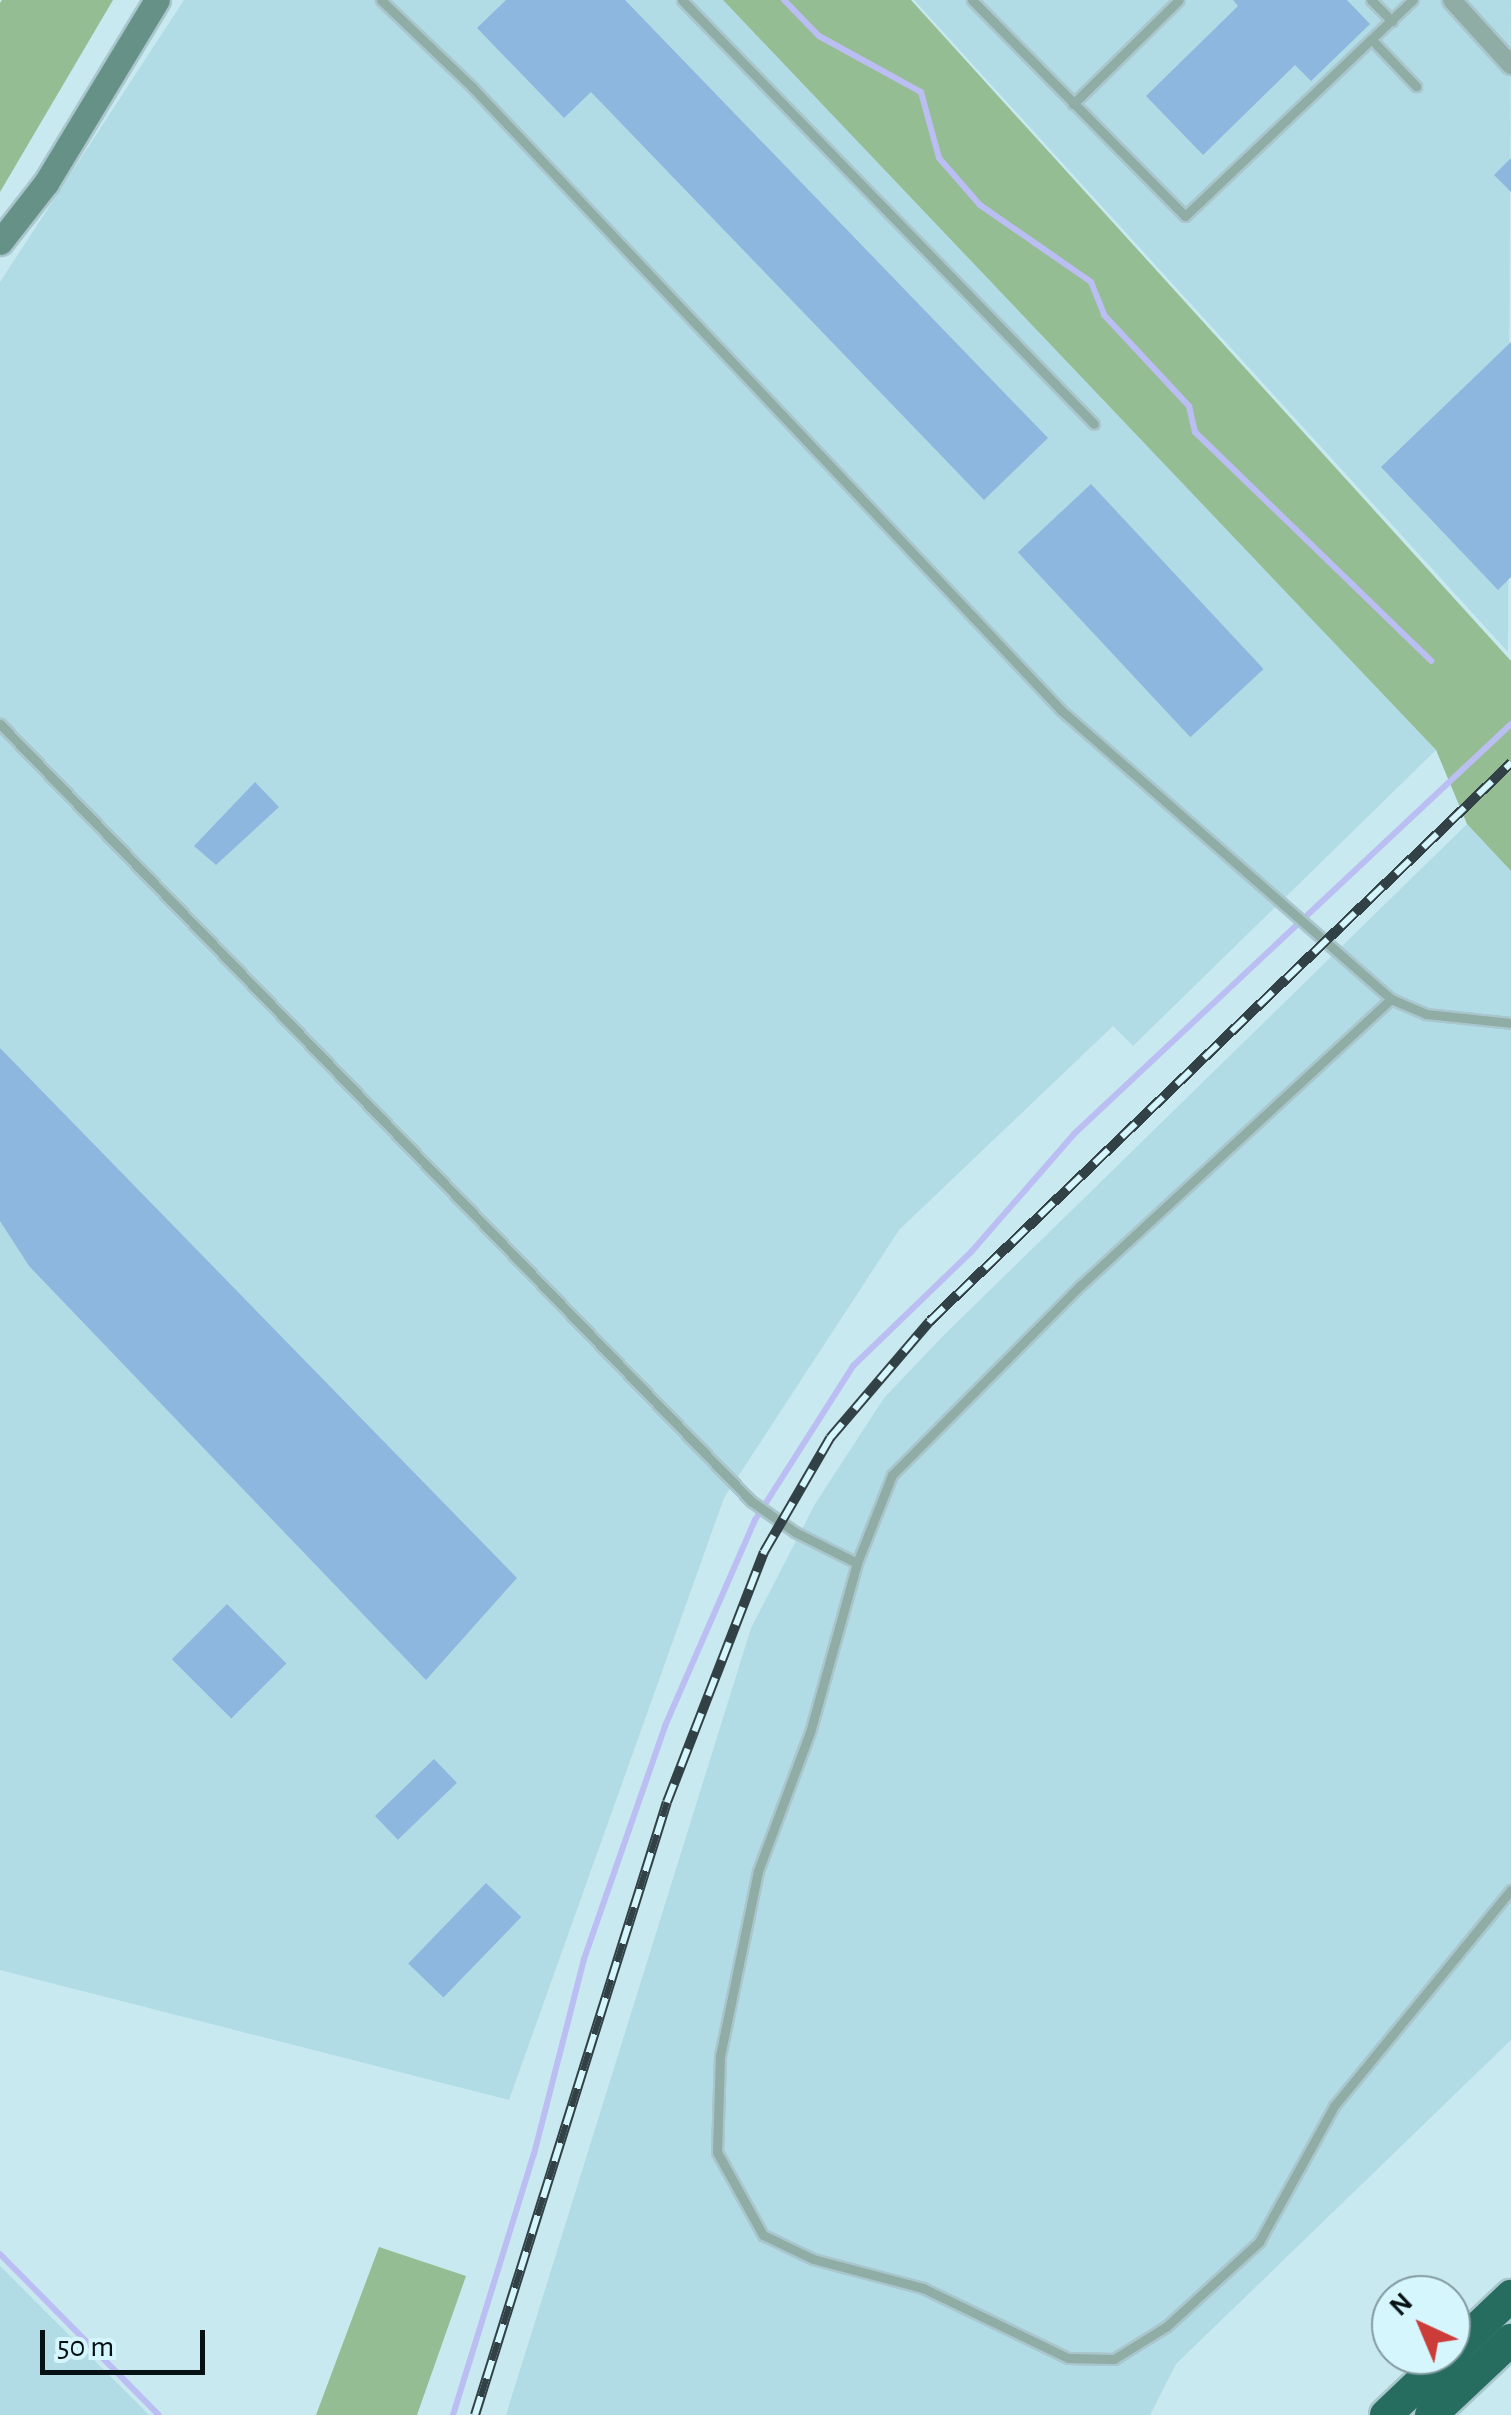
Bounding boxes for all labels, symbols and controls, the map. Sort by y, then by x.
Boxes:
north arrow [1371,2275,1471,2375]
text: N [1385,2288,1418,2322]
scale bar [45,2310,210,2372]
text: 50 m [57,2332,114,2362]

